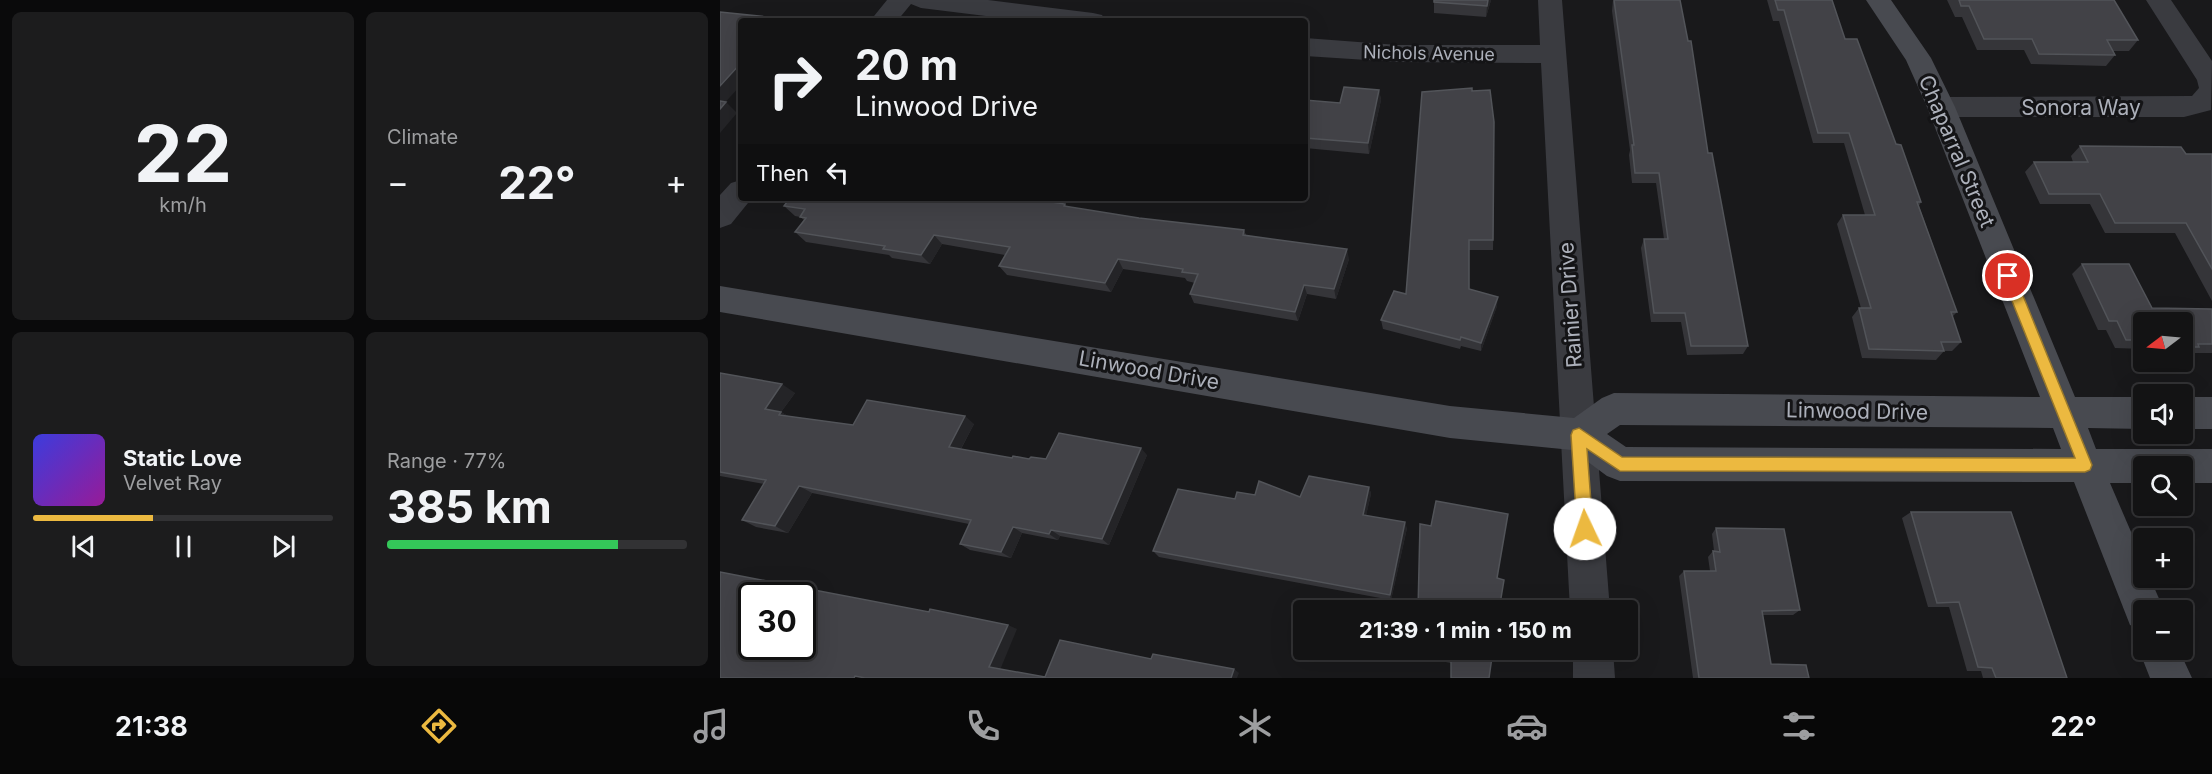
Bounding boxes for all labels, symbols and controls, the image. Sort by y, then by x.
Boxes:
text: 20 m [855,39,958,90]
street label: Nichols Avenue [1363,41,1495,65]
icon: right [756,42,834,120]
street label: Chaparral Street [1914,71,2000,231]
text: Linwood Drive [855,90,1038,123]
street label: Sonora Way [2021,95,2141,120]
text: 22 [134,106,232,201]
text: Climate [387,125,458,149]
text: 22° [498,155,576,210]
icon: left [821,156,854,189]
text: Then [756,160,809,186]
text: − [387,162,409,202]
text: + [665,162,687,202]
text: km/h [159,193,207,217]
street label: Rainier Drive [1553,241,1587,369]
pin [1982,250,2033,301]
icon: arrive [1991,259,2024,292]
north arrow [2133,312,2193,372]
map controls [2133,312,2193,660]
street label: Linwood Drive [1077,345,1221,395]
button: sound [2133,384,2193,444]
street label: Linwood Drive [1786,397,1928,425]
text: Static Love [123,445,242,471]
text: Range · 77% [387,449,506,473]
button: search [2133,456,2193,516]
text: Velvet Ray [123,471,222,495]
text: 385 km [387,479,552,534]
position arrow [1553,497,1617,561]
button: + [2133,528,2193,588]
icon: previous [67,530,100,563]
icon: pause [167,530,200,563]
icon: next [267,530,300,563]
speed limit sign: 30 [738,582,816,660]
button: − [2133,600,2193,660]
text: 21:39 · 1 min · 150 m [1359,617,1572,643]
icon: directions [418,705,460,747]
icon: music [690,705,732,747]
icon: phone [962,705,1004,747]
icon: climate [1234,705,1276,747]
icon: car [1506,705,1548,747]
icon: filters [1778,705,1820,747]
text: 21:38 [115,710,188,743]
text: 22° [2050,710,2097,743]

